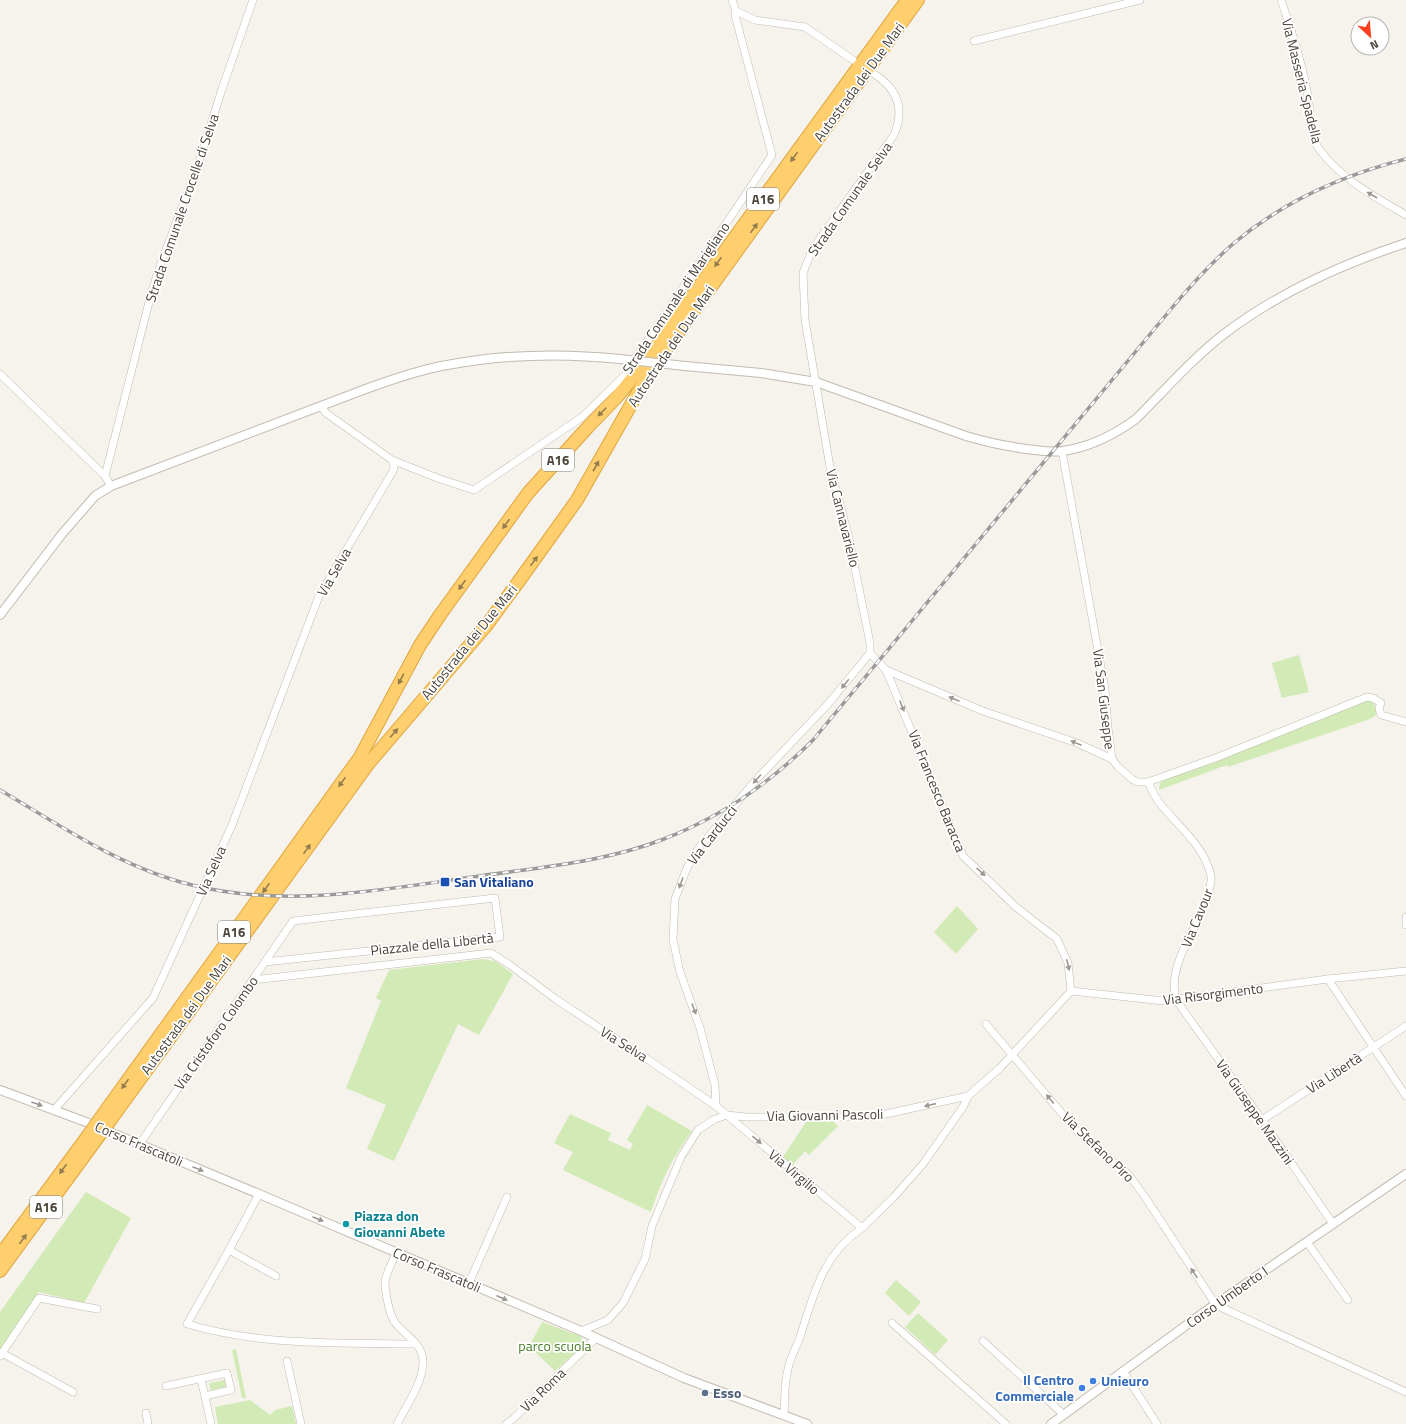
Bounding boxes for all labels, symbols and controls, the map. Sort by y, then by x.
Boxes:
street label: Via Masseria Spadella [1277,16,1328,146]
north arrow [1350,16,1390,56]
street label: Autostrada dei Due Mari [808,18,909,146]
text: N [1367,36,1381,54]
street label: Strada Comunale Crocelle di Selva [139,111,224,305]
street label: Strada Comunale Selva [802,137,897,260]
one-way arrow [790,151,798,162]
road number: A16 [747,188,779,210]
one-way arrow [1366,192,1378,199]
street label: Strada Comunale di Marigliano [617,218,734,378]
one-way arrow [749,223,757,233]
one-way arrow [714,257,722,267]
street label: Autostrada dei Due Mari [622,281,719,411]
one-way arrow [597,407,607,417]
road number: A16 [542,449,574,471]
one-way arrow [593,460,599,472]
street label: Via Cannavariello [821,467,866,569]
one-way arrow [502,519,510,529]
street label: Via Selva [311,544,356,600]
one-way arrow [530,555,538,566]
one-way arrow [458,579,466,590]
street label: Autostrada dei Due Mari [416,580,522,704]
street label: Via San Giuseppe [1088,648,1121,750]
one-way arrow [398,674,405,685]
one-way arrow [841,678,849,689]
one-way arrow [948,695,960,701]
one-way arrow [900,700,906,712]
street label: Via Francesco Baracca [903,726,972,855]
one-way arrow [390,728,399,739]
one-way arrow [1071,740,1082,746]
one-way arrow [752,774,762,784]
one-way arrow [338,777,346,788]
street label: Via Carducci [682,800,742,869]
street label: Via Selva [190,842,231,899]
one-way arrow [303,843,311,854]
one-way arrow [976,867,986,877]
place label: San Vitaliano [454,871,534,892]
marker: San Vitaliano [439,876,451,888]
one-way arrow [678,878,684,890]
one-way arrow [262,883,270,893]
street label: Via Cavour [1175,885,1218,951]
road number: A16 [218,921,250,943]
street label: Piazzale della Libertà [369,927,494,960]
street label: Autostrada dei Due Mari [135,951,236,1079]
one-way arrow [1065,959,1071,971]
street label: Via Cristoforo Colombo [168,972,263,1094]
street label: Via Risorgimento [1162,977,1264,1010]
one-way arrow [691,1004,697,1016]
street label: Via Selva [596,1021,652,1066]
street label: Via Libertà [1302,1047,1366,1098]
street label: Via Giuseppe Mazzini [1211,1055,1300,1169]
one-way arrow [121,1079,129,1090]
one-way arrow [1045,1093,1054,1104]
one-way arrow [31,1101,43,1107]
street label: Via Giovanni Pascoli [767,1103,883,1126]
one-way arrow [924,1103,936,1109]
street label: Via Stefano Piro [1057,1106,1139,1187]
street label: Corso Frascatoli [92,1116,186,1172]
one-way arrow [752,1136,762,1145]
street label: Via Virgilio [764,1144,825,1199]
one-way arrow [59,1163,68,1174]
one-way arrow [192,1166,203,1172]
road number: A16 [30,1196,62,1218]
place label: Piazza don Giovanni Abete [354,1205,445,1242]
one-way arrow [312,1216,323,1222]
marker: Piazza don Giovanni Abete [341,1219,351,1229]
one-way arrow [19,1234,27,1245]
street label: Corso Frascatoli [390,1242,484,1298]
street label: Corso Umberto I [1182,1261,1272,1333]
one-way arrow [1191,1267,1198,1279]
one-way arrow [496,1295,508,1301]
park label: parco scuola [518,1335,592,1356]
street label: Via Roma [515,1363,570,1417]
place label: Il Centro Commerciale [995,1369,1074,1406]
place label: Unieuro [1101,1370,1149,1391]
marker: Unieuro [1088,1376,1098,1386]
place label: Esso [713,1382,741,1403]
marker: Il Centro Commerciale [1077,1383,1087,1393]
marker: Esso [700,1388,710,1398]

